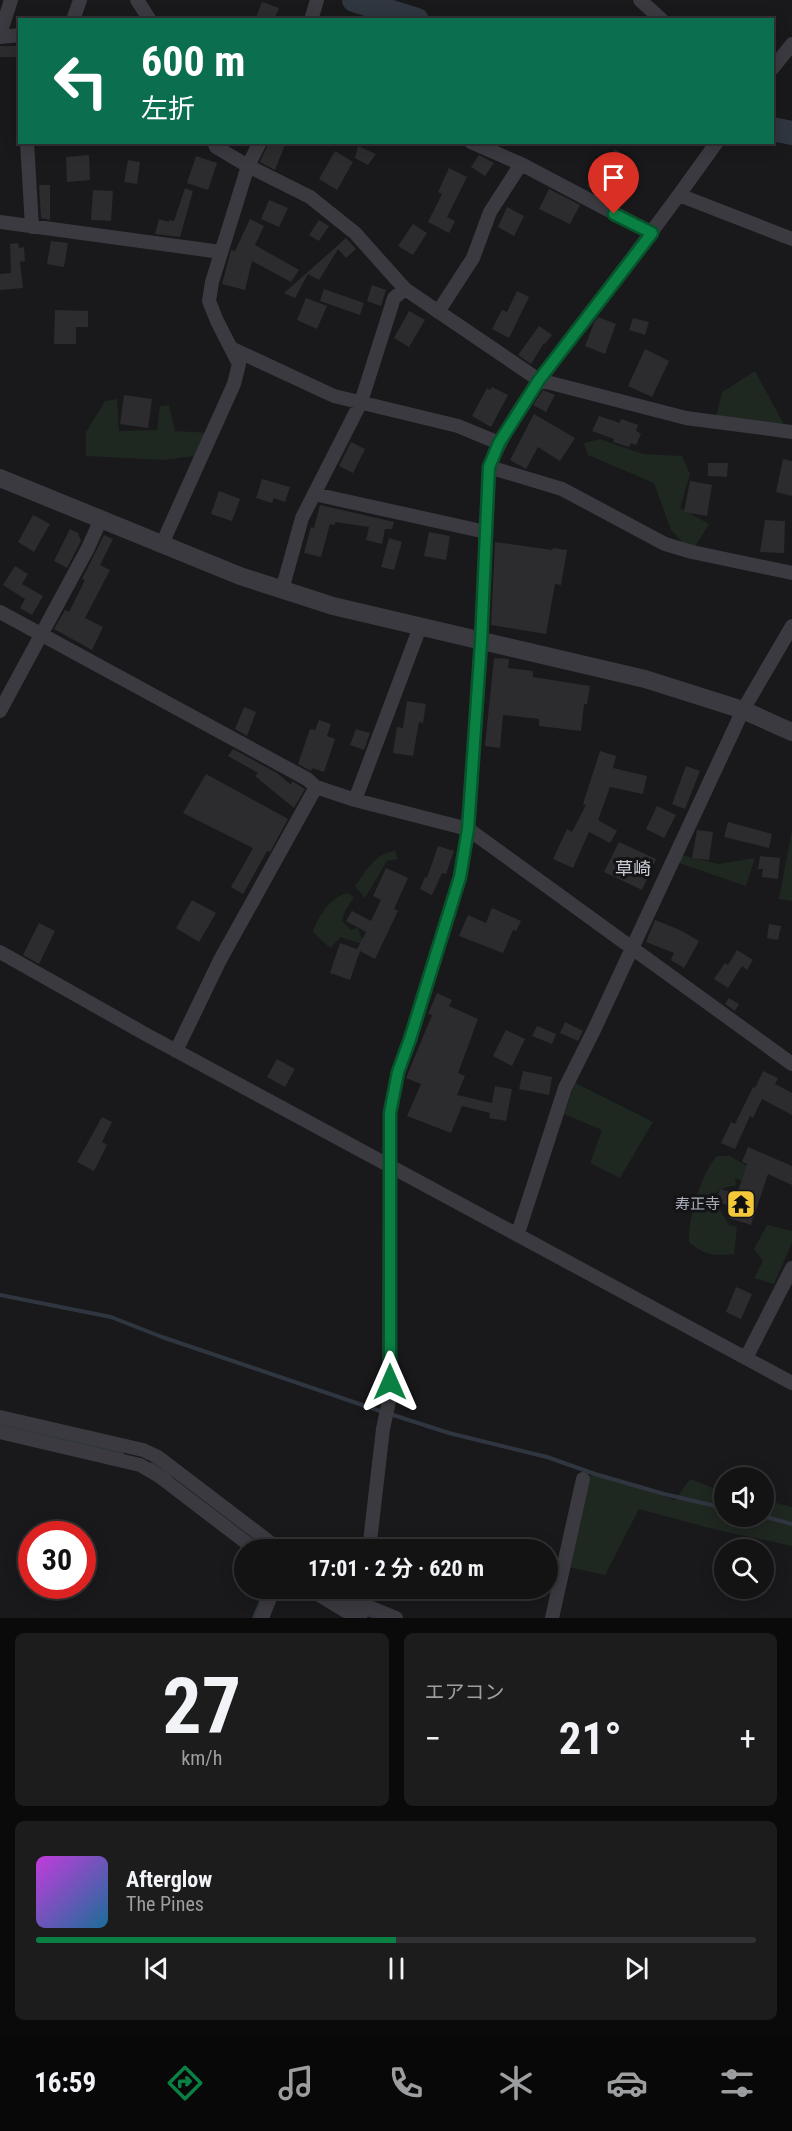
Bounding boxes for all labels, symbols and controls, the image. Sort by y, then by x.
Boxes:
text: 600 m [141,37,246,86]
icon: left [42,42,120,120]
text: 左折 [141,93,195,125]
pin [588,152,639,214]
icon: arrive [597,161,630,194]
district label: 草崎 [615,858,651,879]
temple icon: 寿正寺 [725,1188,757,1220]
place label: 寿正寺 [675,1195,720,1213]
position arrow [358,1350,422,1414]
map controls [714,1467,774,1599]
button: sound [714,1467,774,1527]
speed limit sign: 30 [18,1521,96,1599]
button: search [714,1539,774,1599]
text: 17:01 · 2 分 · 620 m [308,1556,484,1581]
text: 27 [162,1661,241,1752]
text: エアコン [425,1680,505,1704]
text: 21° [559,1712,622,1765]
text: − [425,1719,441,1758]
text: + [740,1719,756,1758]
text: km/h [181,1746,222,1770]
text: Afterglow [126,1867,212,1892]
text: The Pines [126,1892,204,1916]
icon: previous [140,1952,173,1985]
icon: pause [380,1952,413,1985]
icon: next [620,1952,653,1985]
icon: directions [164,2062,206,2104]
icon: music [275,2062,317,2104]
icon: phone [385,2062,427,2104]
icon: climate [495,2062,537,2104]
icon: car [606,2062,648,2104]
icon: filters [716,2062,758,2104]
text: 16:59 [34,2067,96,2099]

